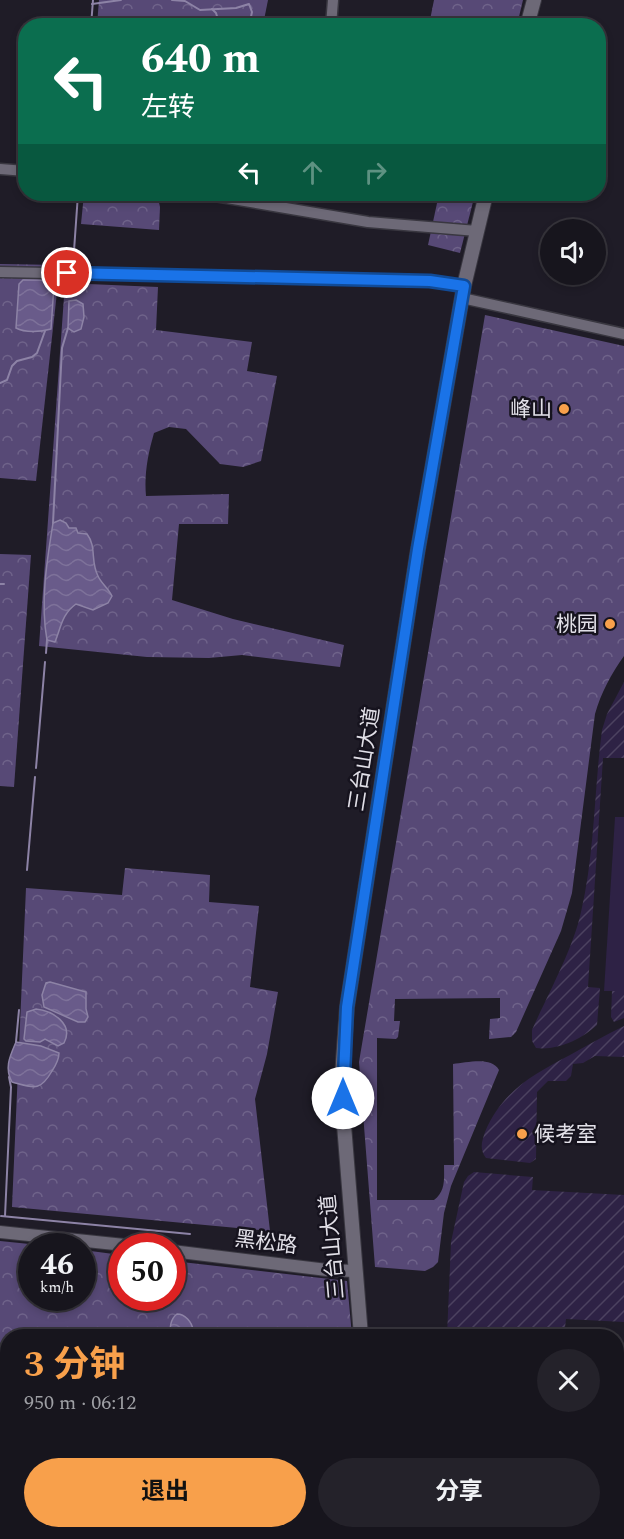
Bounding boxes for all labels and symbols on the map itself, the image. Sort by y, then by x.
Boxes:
pin [41,247,92,298]
place label: 峰山 [510,394,552,426]
marker: 峰山 [557,402,571,416]
place label: 桃园 [556,609,598,641]
marker: 桃园 [603,617,617,631]
street label: 三台山大道 [341,705,389,814]
position arrow [311,1066,375,1130]
place label: 候考室 [534,1119,597,1151]
marker: 候考室 [515,1127,529,1141]
street label: 三台山大道 [312,1193,354,1301]
street label: 黑松路 [233,1223,299,1263]
speed limit sign: 50 [108,1233,186,1311]

